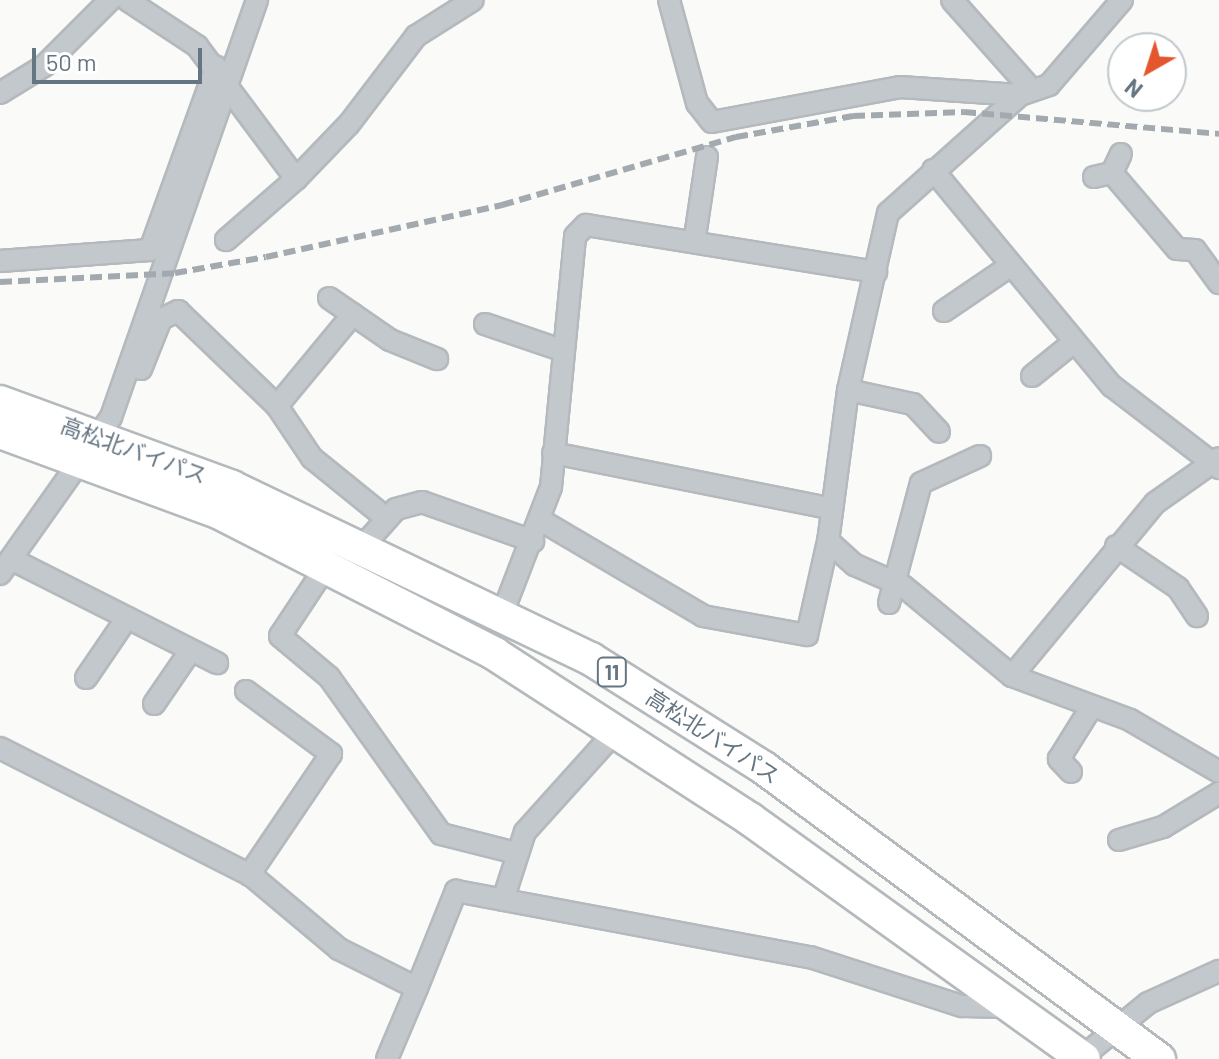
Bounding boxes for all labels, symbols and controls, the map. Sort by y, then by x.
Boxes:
scale bar [36,32,206,82]
north arrow [1107,32,1187,112]
text: 50 m [46,47,97,76]
text: N [1119,74,1147,104]
street label: 高松北バイパス [57,411,211,489]
road number: 11 [596,656,628,688]
street label: 高松北バイパス [641,683,785,789]

